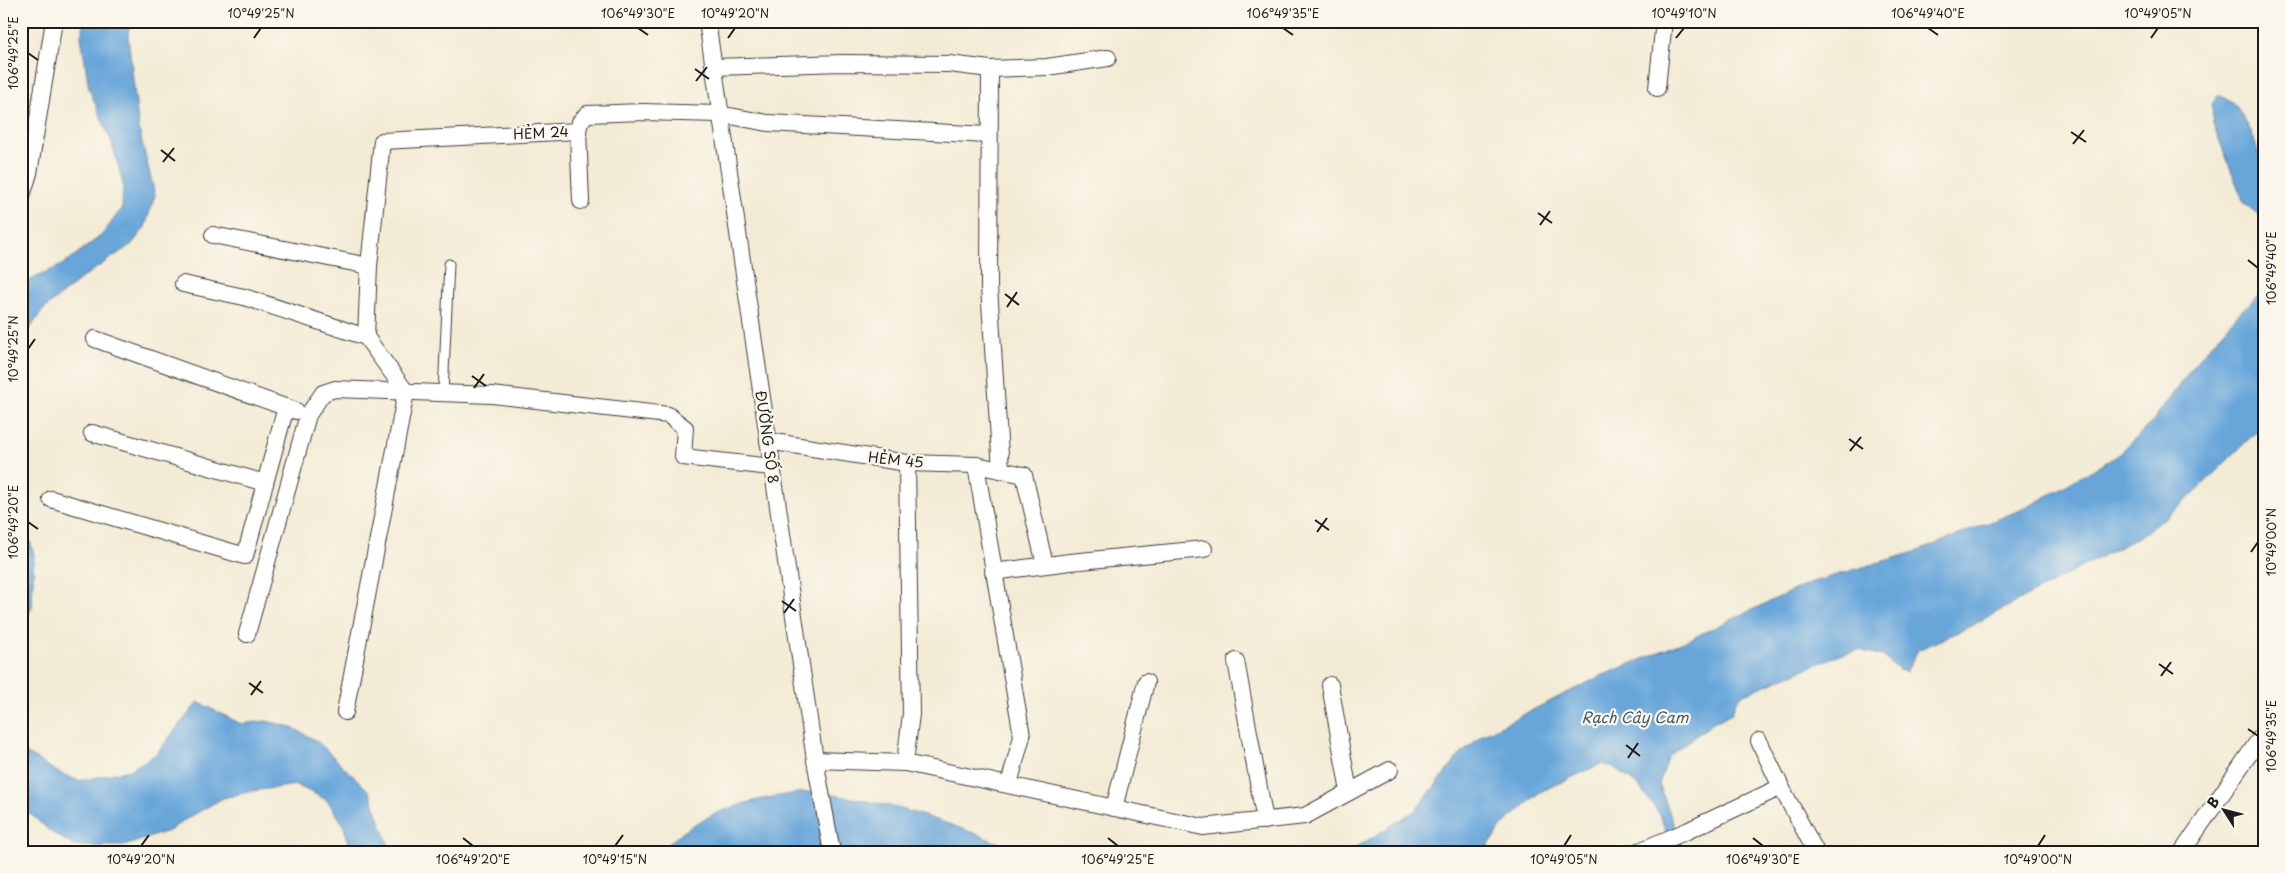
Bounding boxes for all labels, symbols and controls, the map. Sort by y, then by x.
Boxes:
text: 10°49'25"N [227,4,295,22]
text: 106°49'30"E [601,4,675,22]
text: 10°49'20"N [701,4,769,22]
text: 106°49'35"E [1247,4,1319,22]
text: 10°49'10"N [1651,4,1717,22]
text: 106°49'40"E [1891,4,1965,22]
text: 10°49'05"N [2124,4,2192,22]
text: 106°49'25"E [4,16,22,90]
street label: HẺM 24 [513,121,569,144]
text: 106°49'40"E [2262,231,2280,305]
text: 10°49'25"N [4,315,22,383]
street label: ĐƯỜNG SỐ 8 [751,389,785,485]
street label: HẺM 45 [867,446,925,473]
text: 106°49'20"E [4,485,22,559]
text: 10°49'00"N [2262,508,2280,576]
text: 106°49'35"E [2262,700,2280,772]
water label: Rạch Cây Cam [1582,705,1689,728]
north arrow [2198,786,2248,836]
text: B [2202,792,2224,812]
text: 10°49'20"N [107,850,175,868]
text: 106°49'20"E [436,850,510,868]
text: 10°49'15"N [583,850,647,868]
text: 106°49'25"E [1081,850,1155,868]
text: 10°49'05"N [1530,850,1598,868]
text: 106°49'30"E [1726,850,1800,868]
text: 10°49'00"N [2004,850,2072,868]

